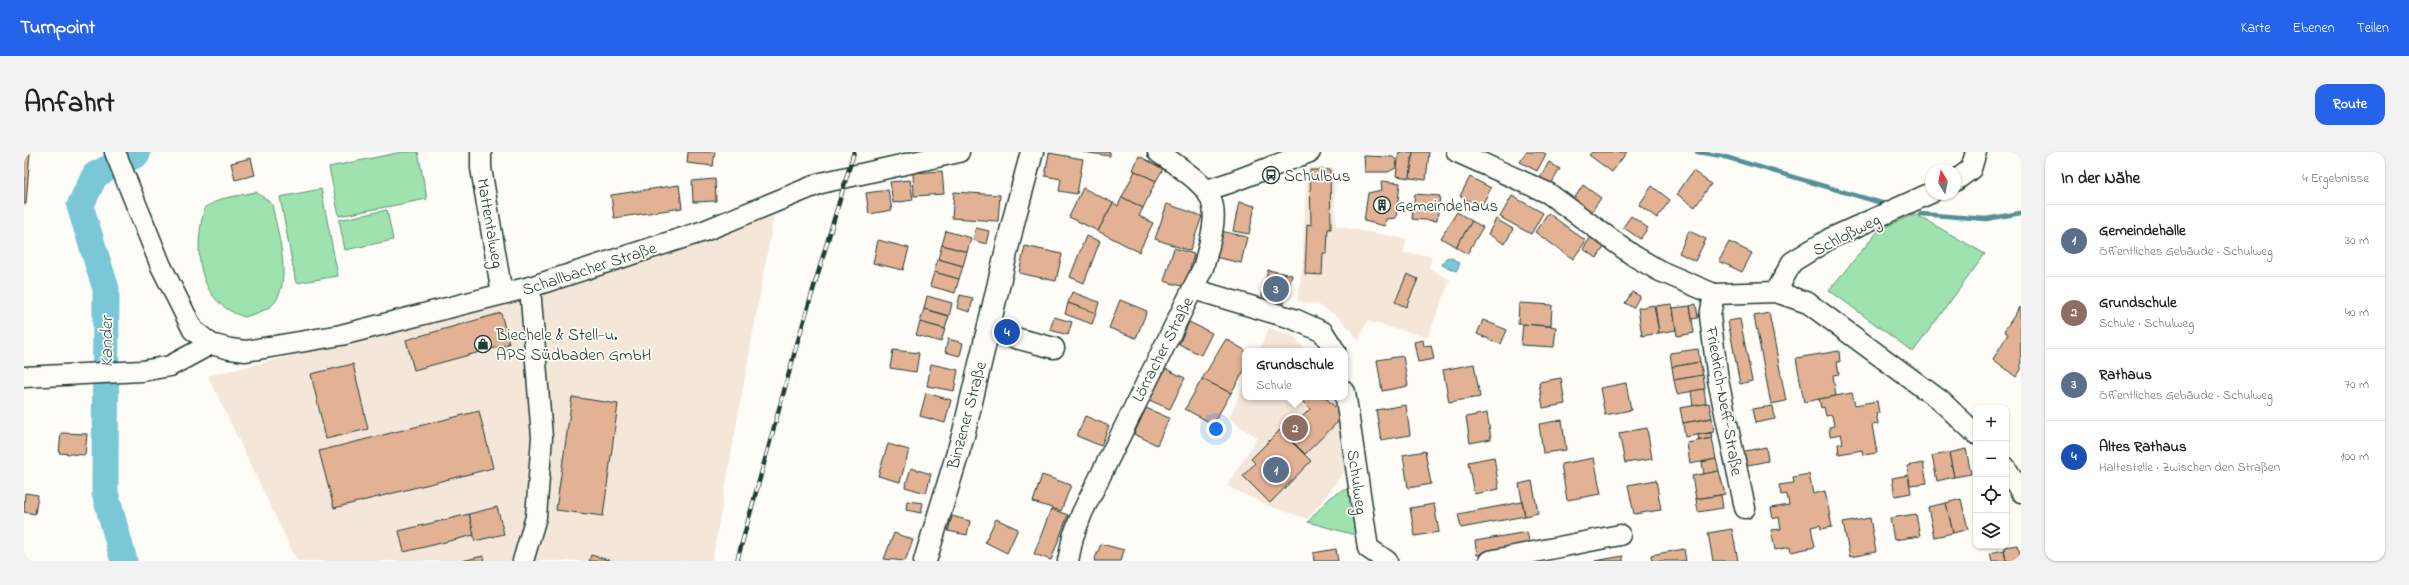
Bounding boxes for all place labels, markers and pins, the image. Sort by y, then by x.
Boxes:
place label: Schulbus [1284,164,1350,189]
bus stop icon: Schulbus [1261,165,1281,185]
place label: Gemeindehaus [1395,194,1498,219]
building icon: Gemeindehaus [1372,195,1392,215]
pin: 3 [1263,274,1289,304]
pin: 4 [994,317,1020,347]
place label: Biechele & Stell-u. APS Südbaden GmbH [495,323,651,368]
shop icon: Biechele & Stell-u. APS Südbaden GmbH [473,334,493,354]
pin: 2 [1282,413,1308,443]
pin: 1 [1263,455,1289,485]

